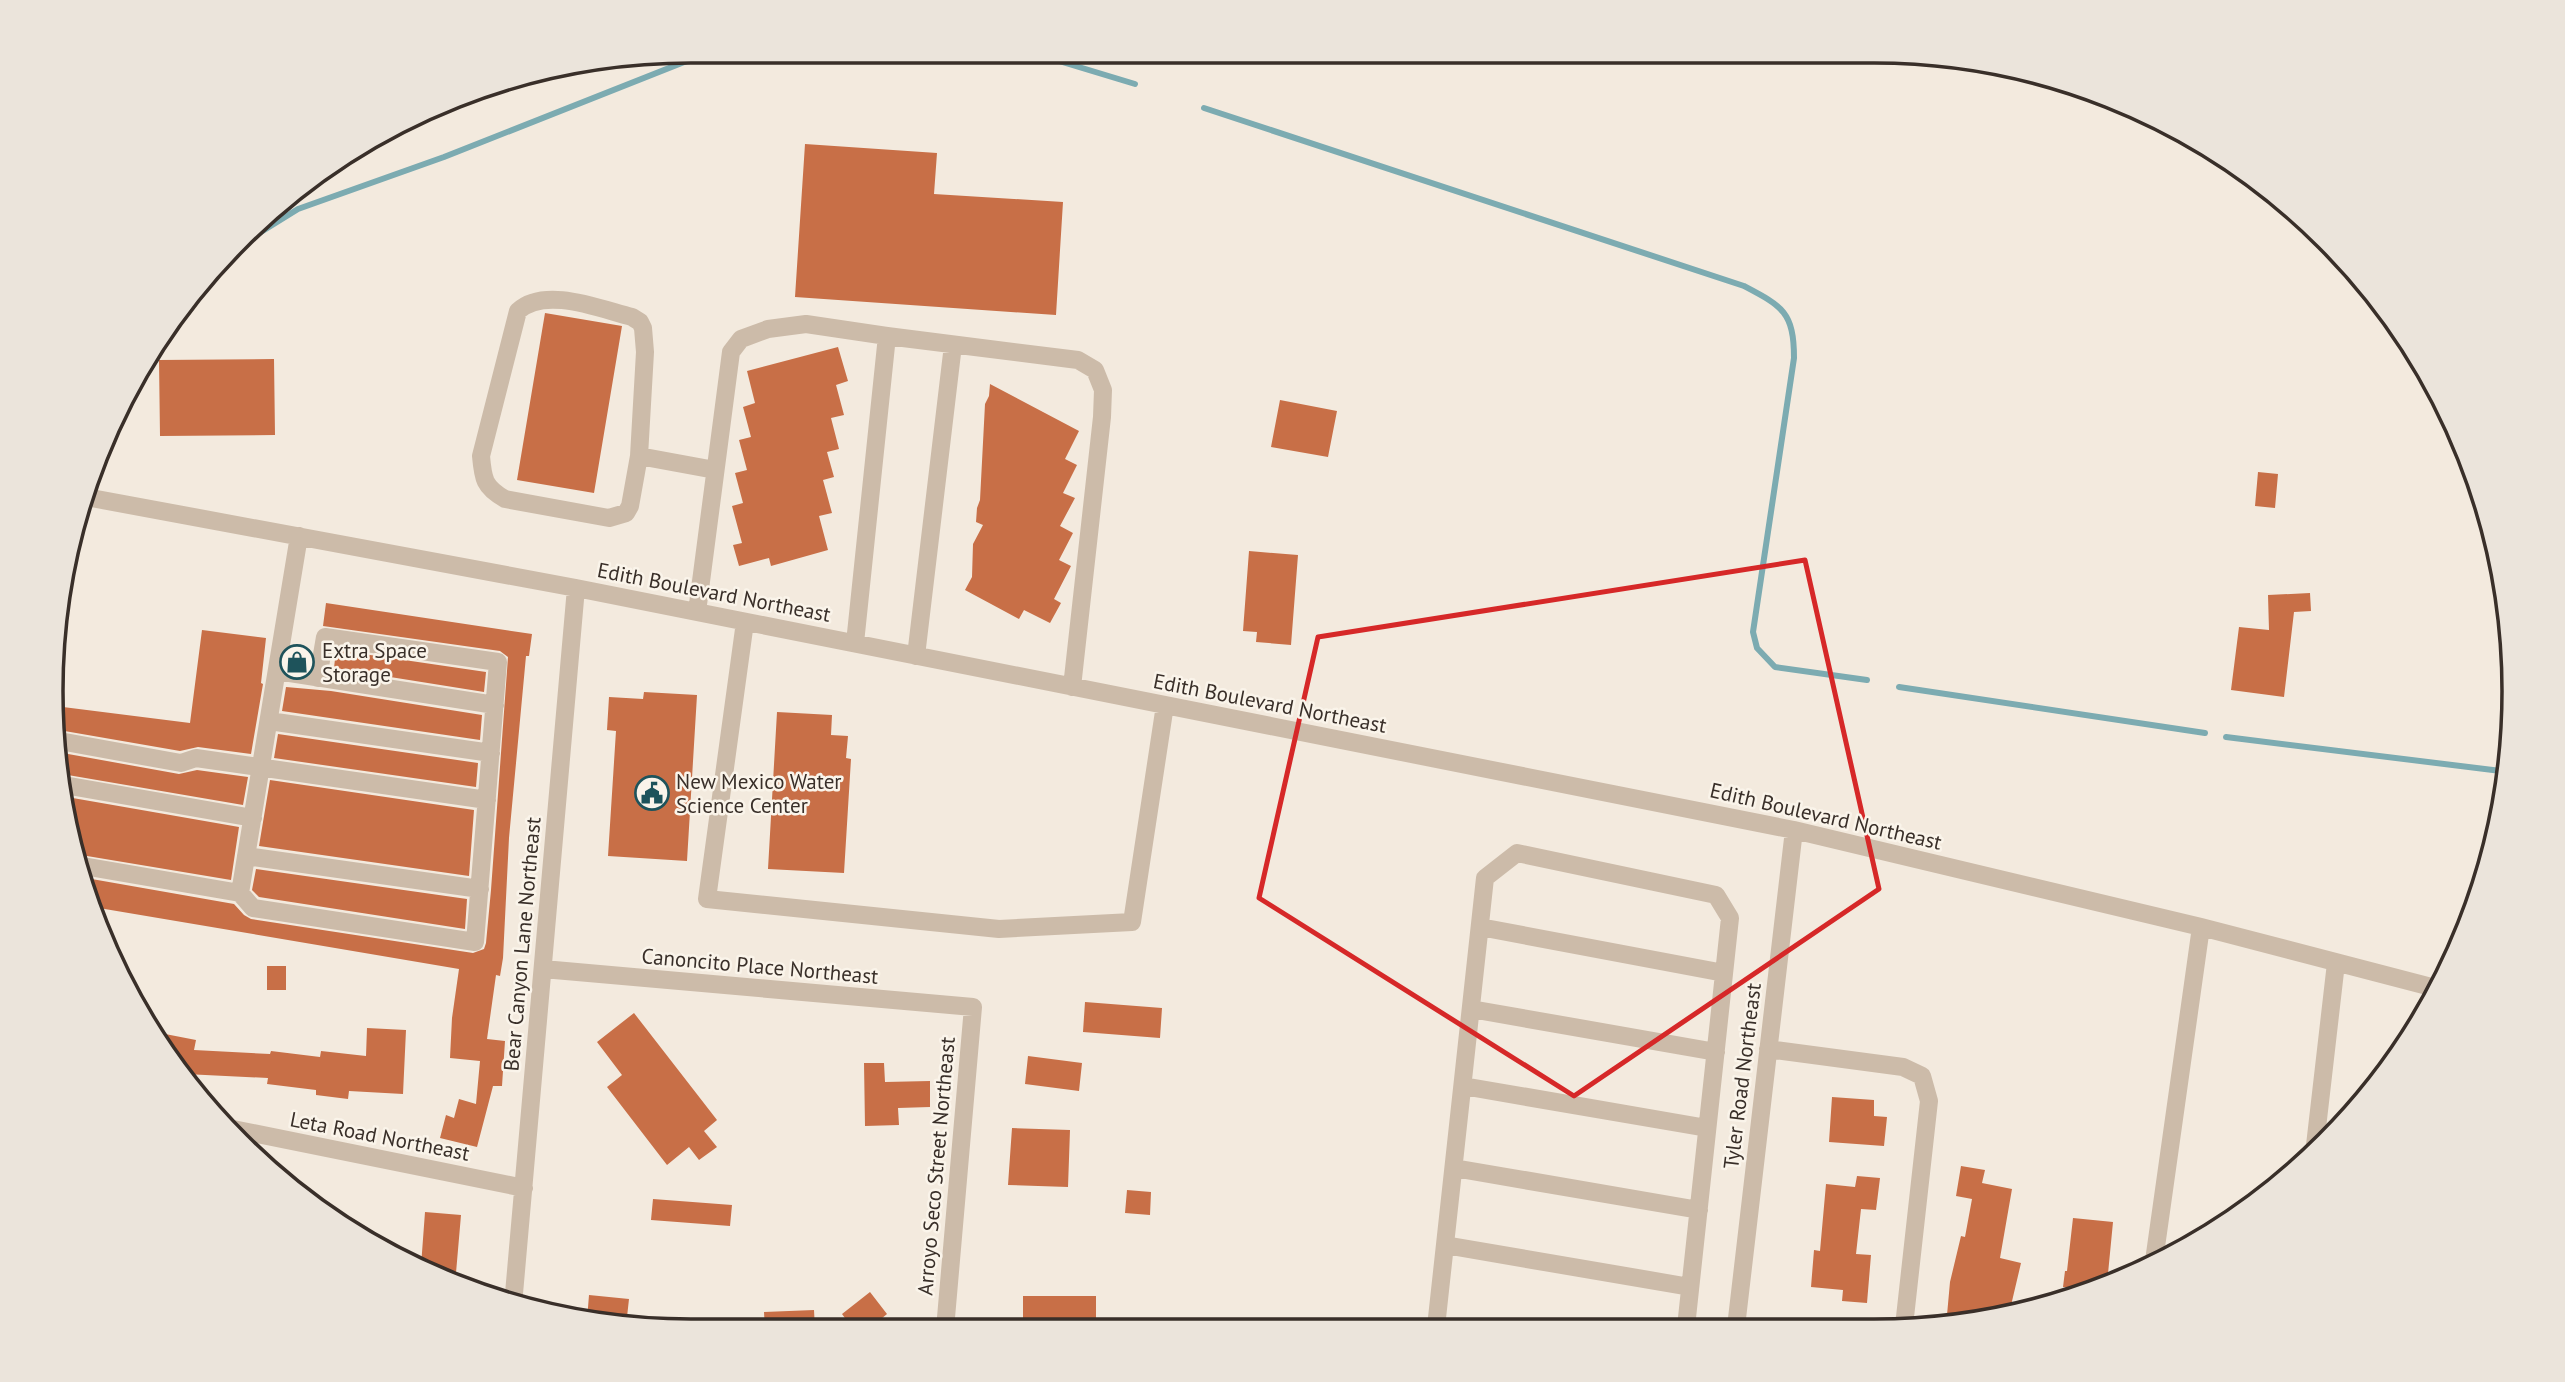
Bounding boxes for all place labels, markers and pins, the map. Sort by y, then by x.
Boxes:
place label: Extra Space Storage [322,637,427,688]
shop icon: Extra Space Storage [278,643,316,681]
place label: New Mexico Water Science Center [676,768,841,819]
public building icon: New Mexico Water Science Center [633,774,671,812]

